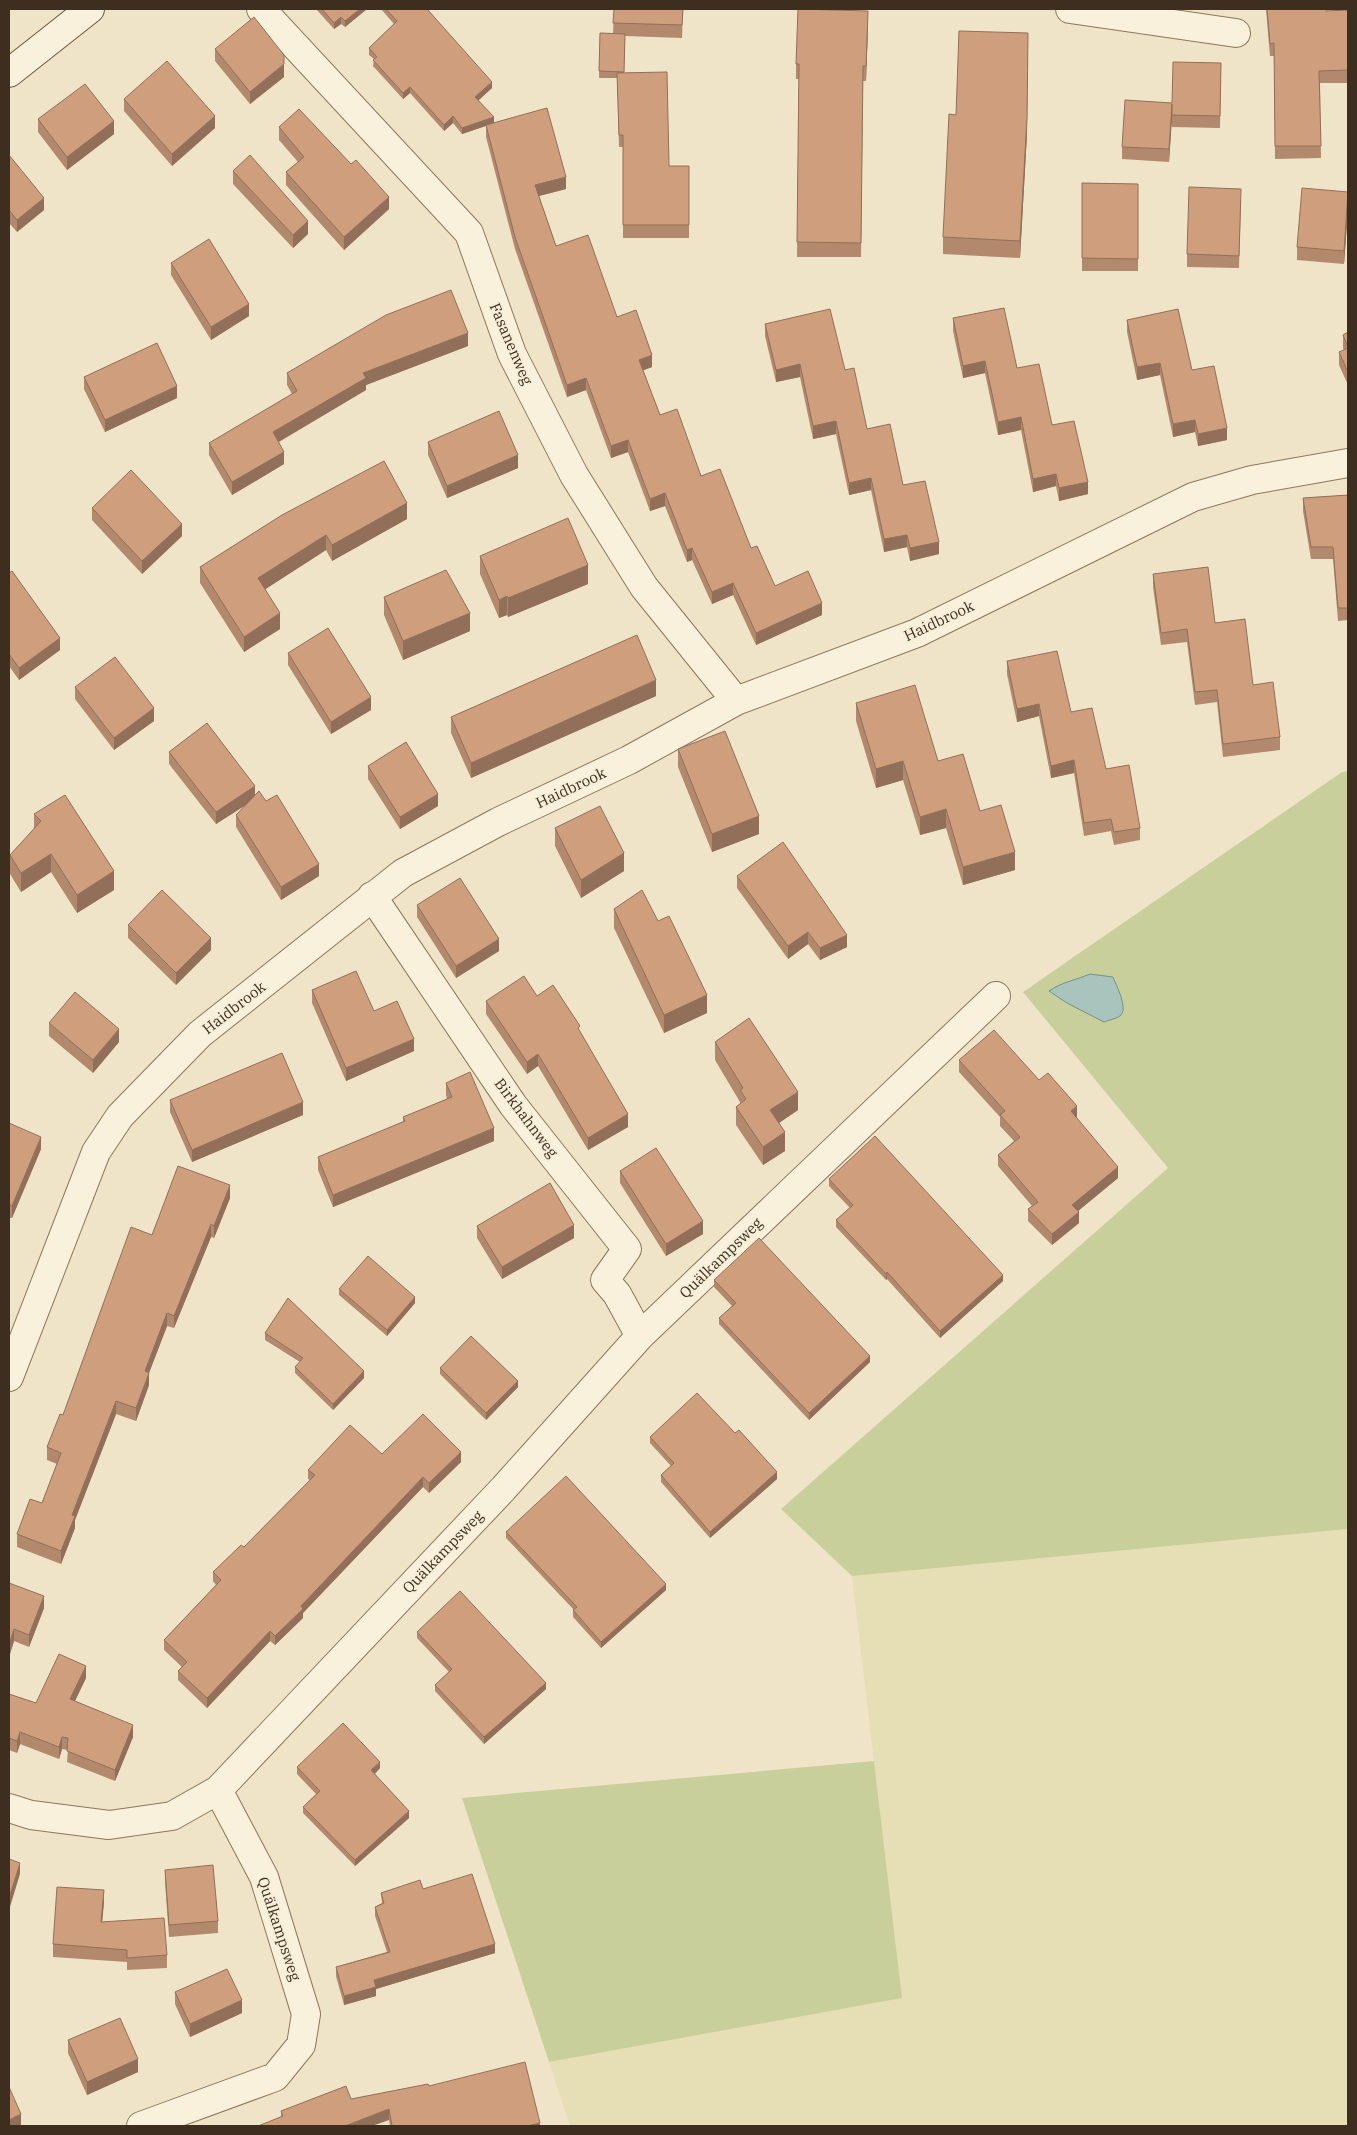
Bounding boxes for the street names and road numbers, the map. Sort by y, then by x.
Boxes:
street label: Fasanenweg [486,300,537,388]
street label: Haidbrook [901,596,977,645]
street label: Haidbrook [533,763,609,812]
street label: Haidbrook [198,977,269,1038]
street label: Birkhahnweg [490,1074,562,1161]
street label: Quälkampsweg [675,1213,766,1302]
street label: Quälkampsweg [398,1506,487,1597]
street label: Quälkampsweg [254,1874,305,1983]

